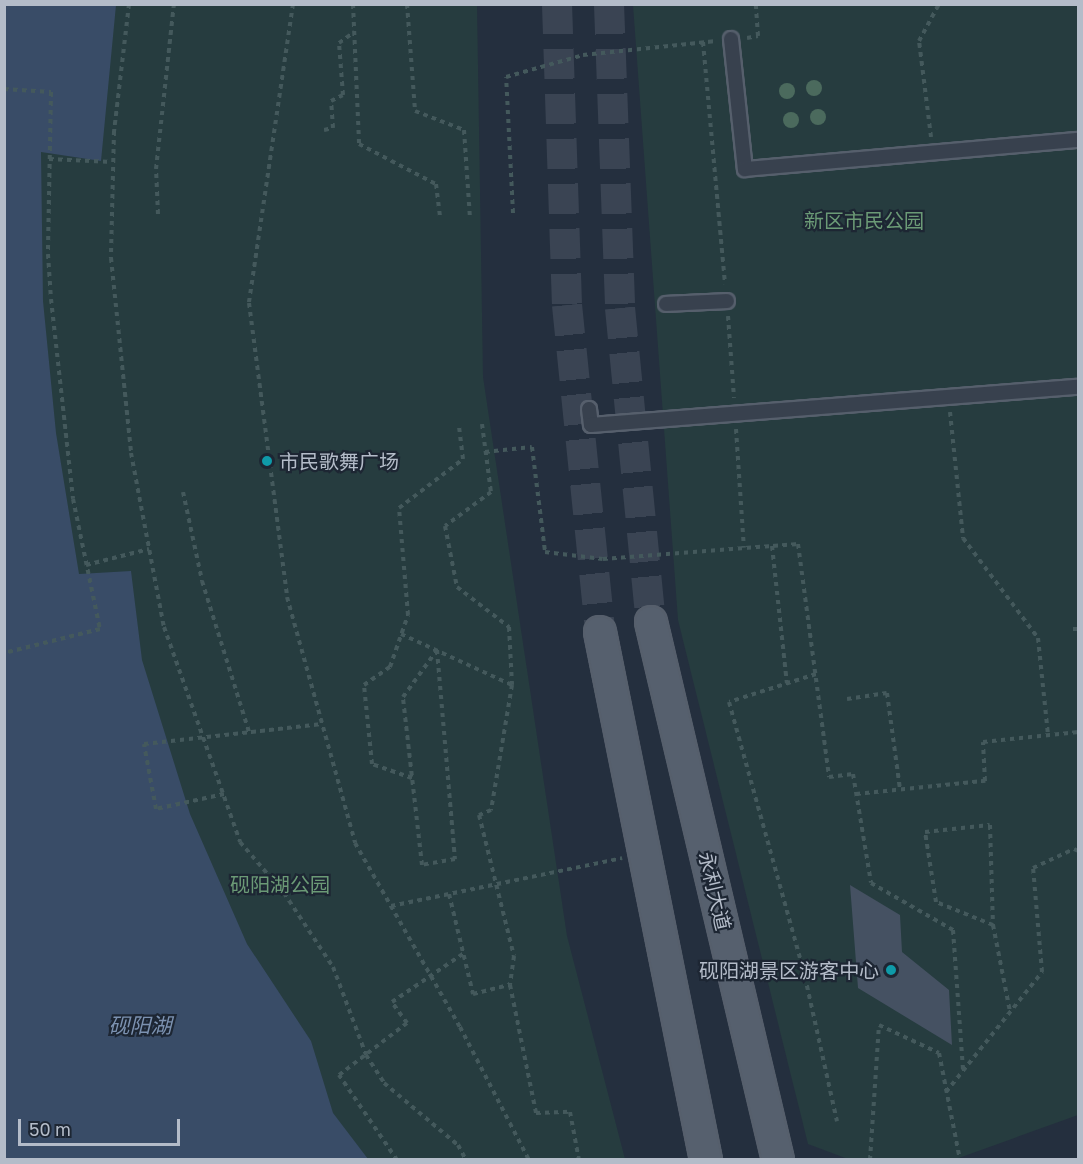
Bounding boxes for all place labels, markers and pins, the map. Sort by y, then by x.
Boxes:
place label: 市民歌舞广场 [279,449,399,473]
marker: 市民歌舞广场 [260,454,274,468]
place label: 砚阳湖景区游客中心 [699,958,879,982]
marker: 砚阳湖景区游客中心 [884,963,898,977]

